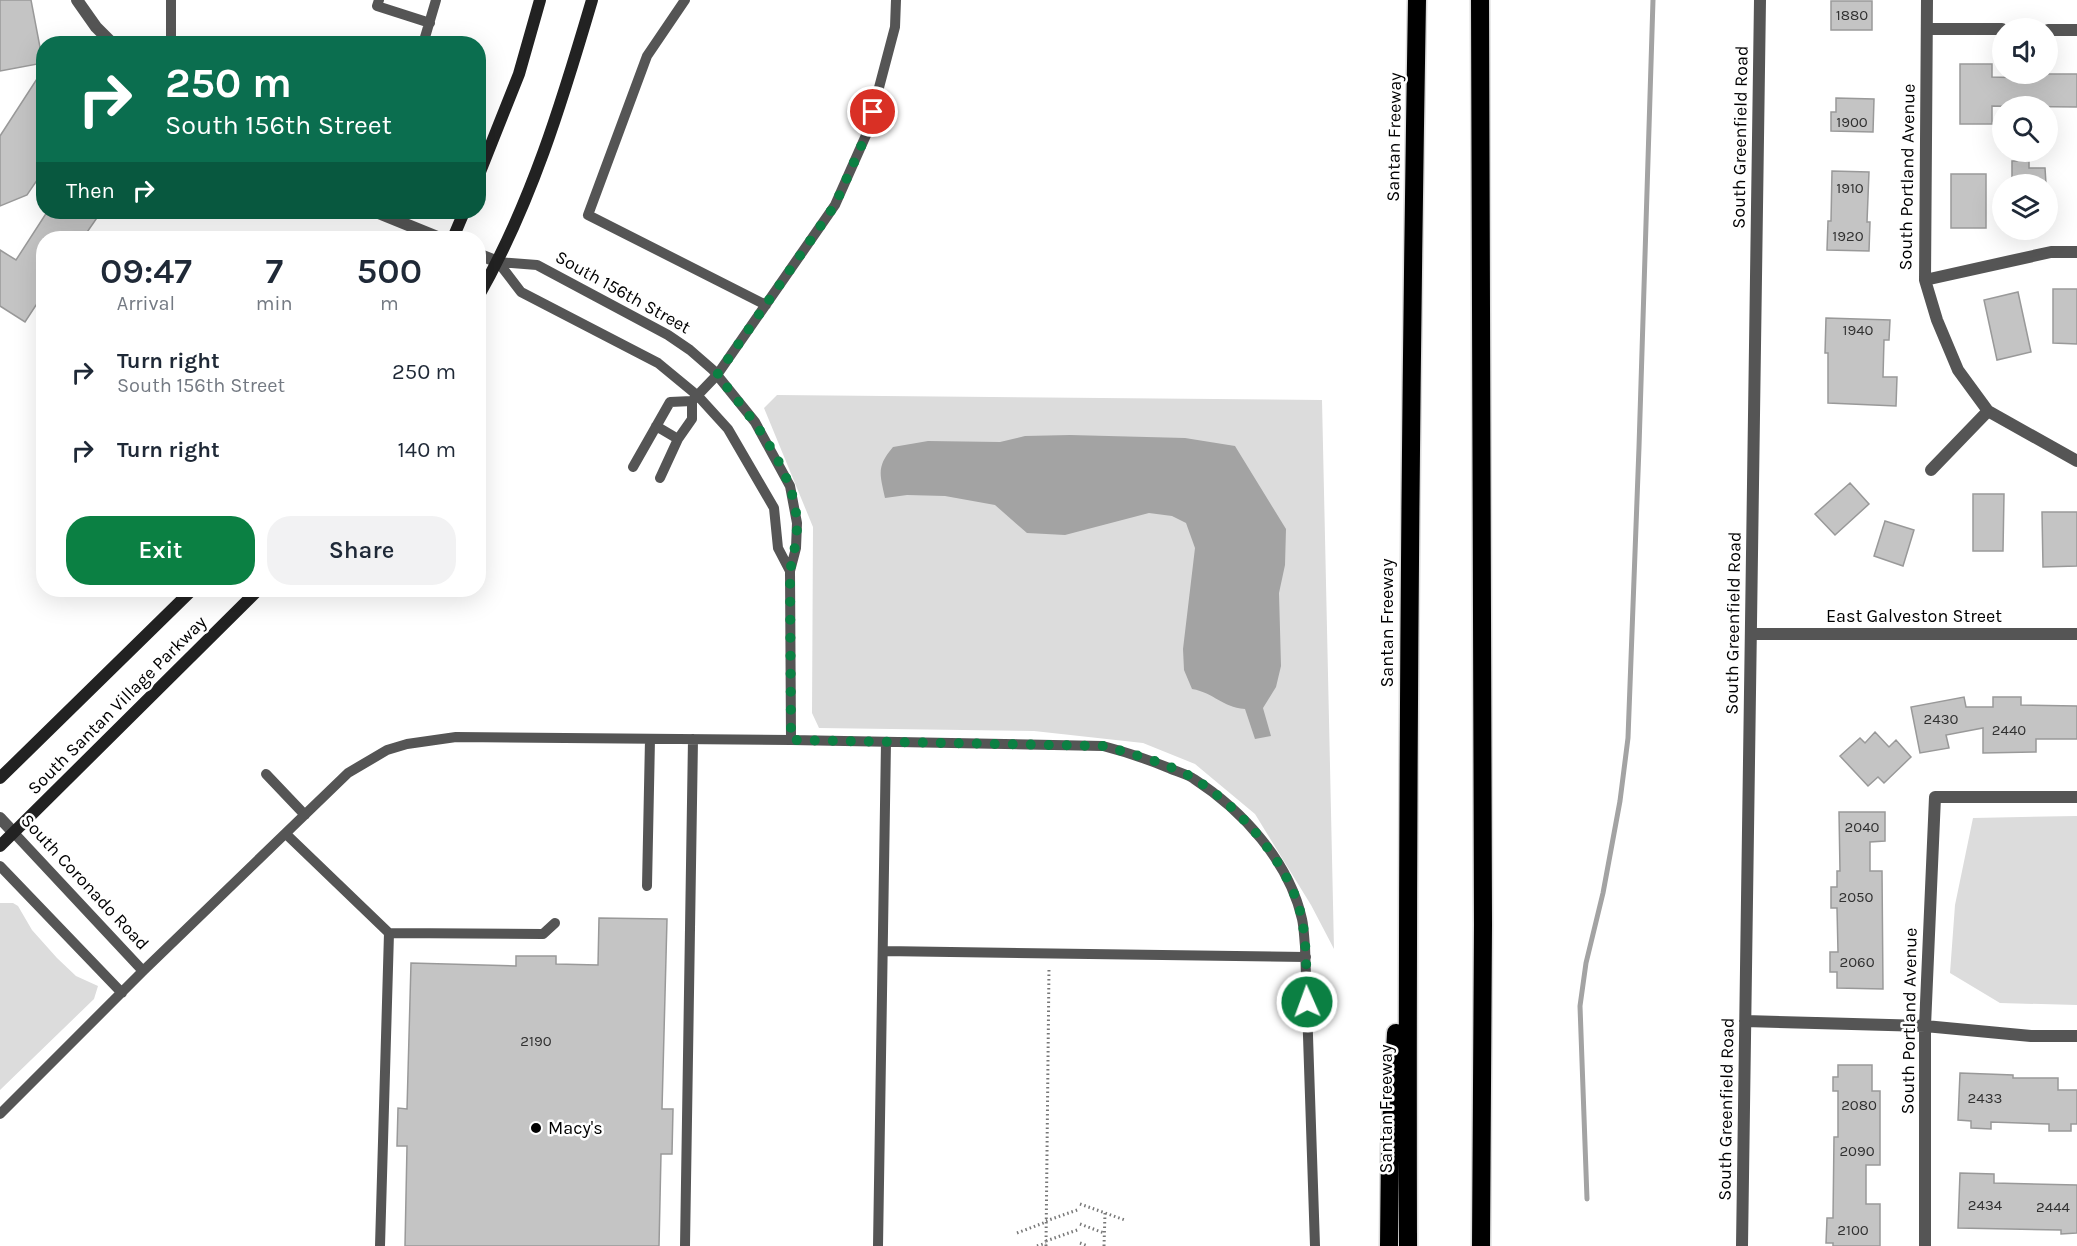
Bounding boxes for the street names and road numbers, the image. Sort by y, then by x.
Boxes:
street label: South Greenfield Road [1727,45,1753,229]
street label: Santan Freeway [1382,72,1406,202]
street label: South Portland Avenue [1894,84,1920,270]
street label: South 156th Street [552,246,695,338]
street label: South Greenfield Road [1720,531,1746,715]
street label: Santan Freeway [1376,558,1398,688]
street label: East Galveston Street [1826,605,2002,627]
street label: South Santan Village Parkway [23,611,211,799]
street label: South Coronado Road [16,810,154,954]
street label: South Portland Avenue [1896,928,1922,1114]
street label: South Greenfield Road [1713,1017,1739,1201]
street label: Santan Freeway [1375,1044,1397,1174]

